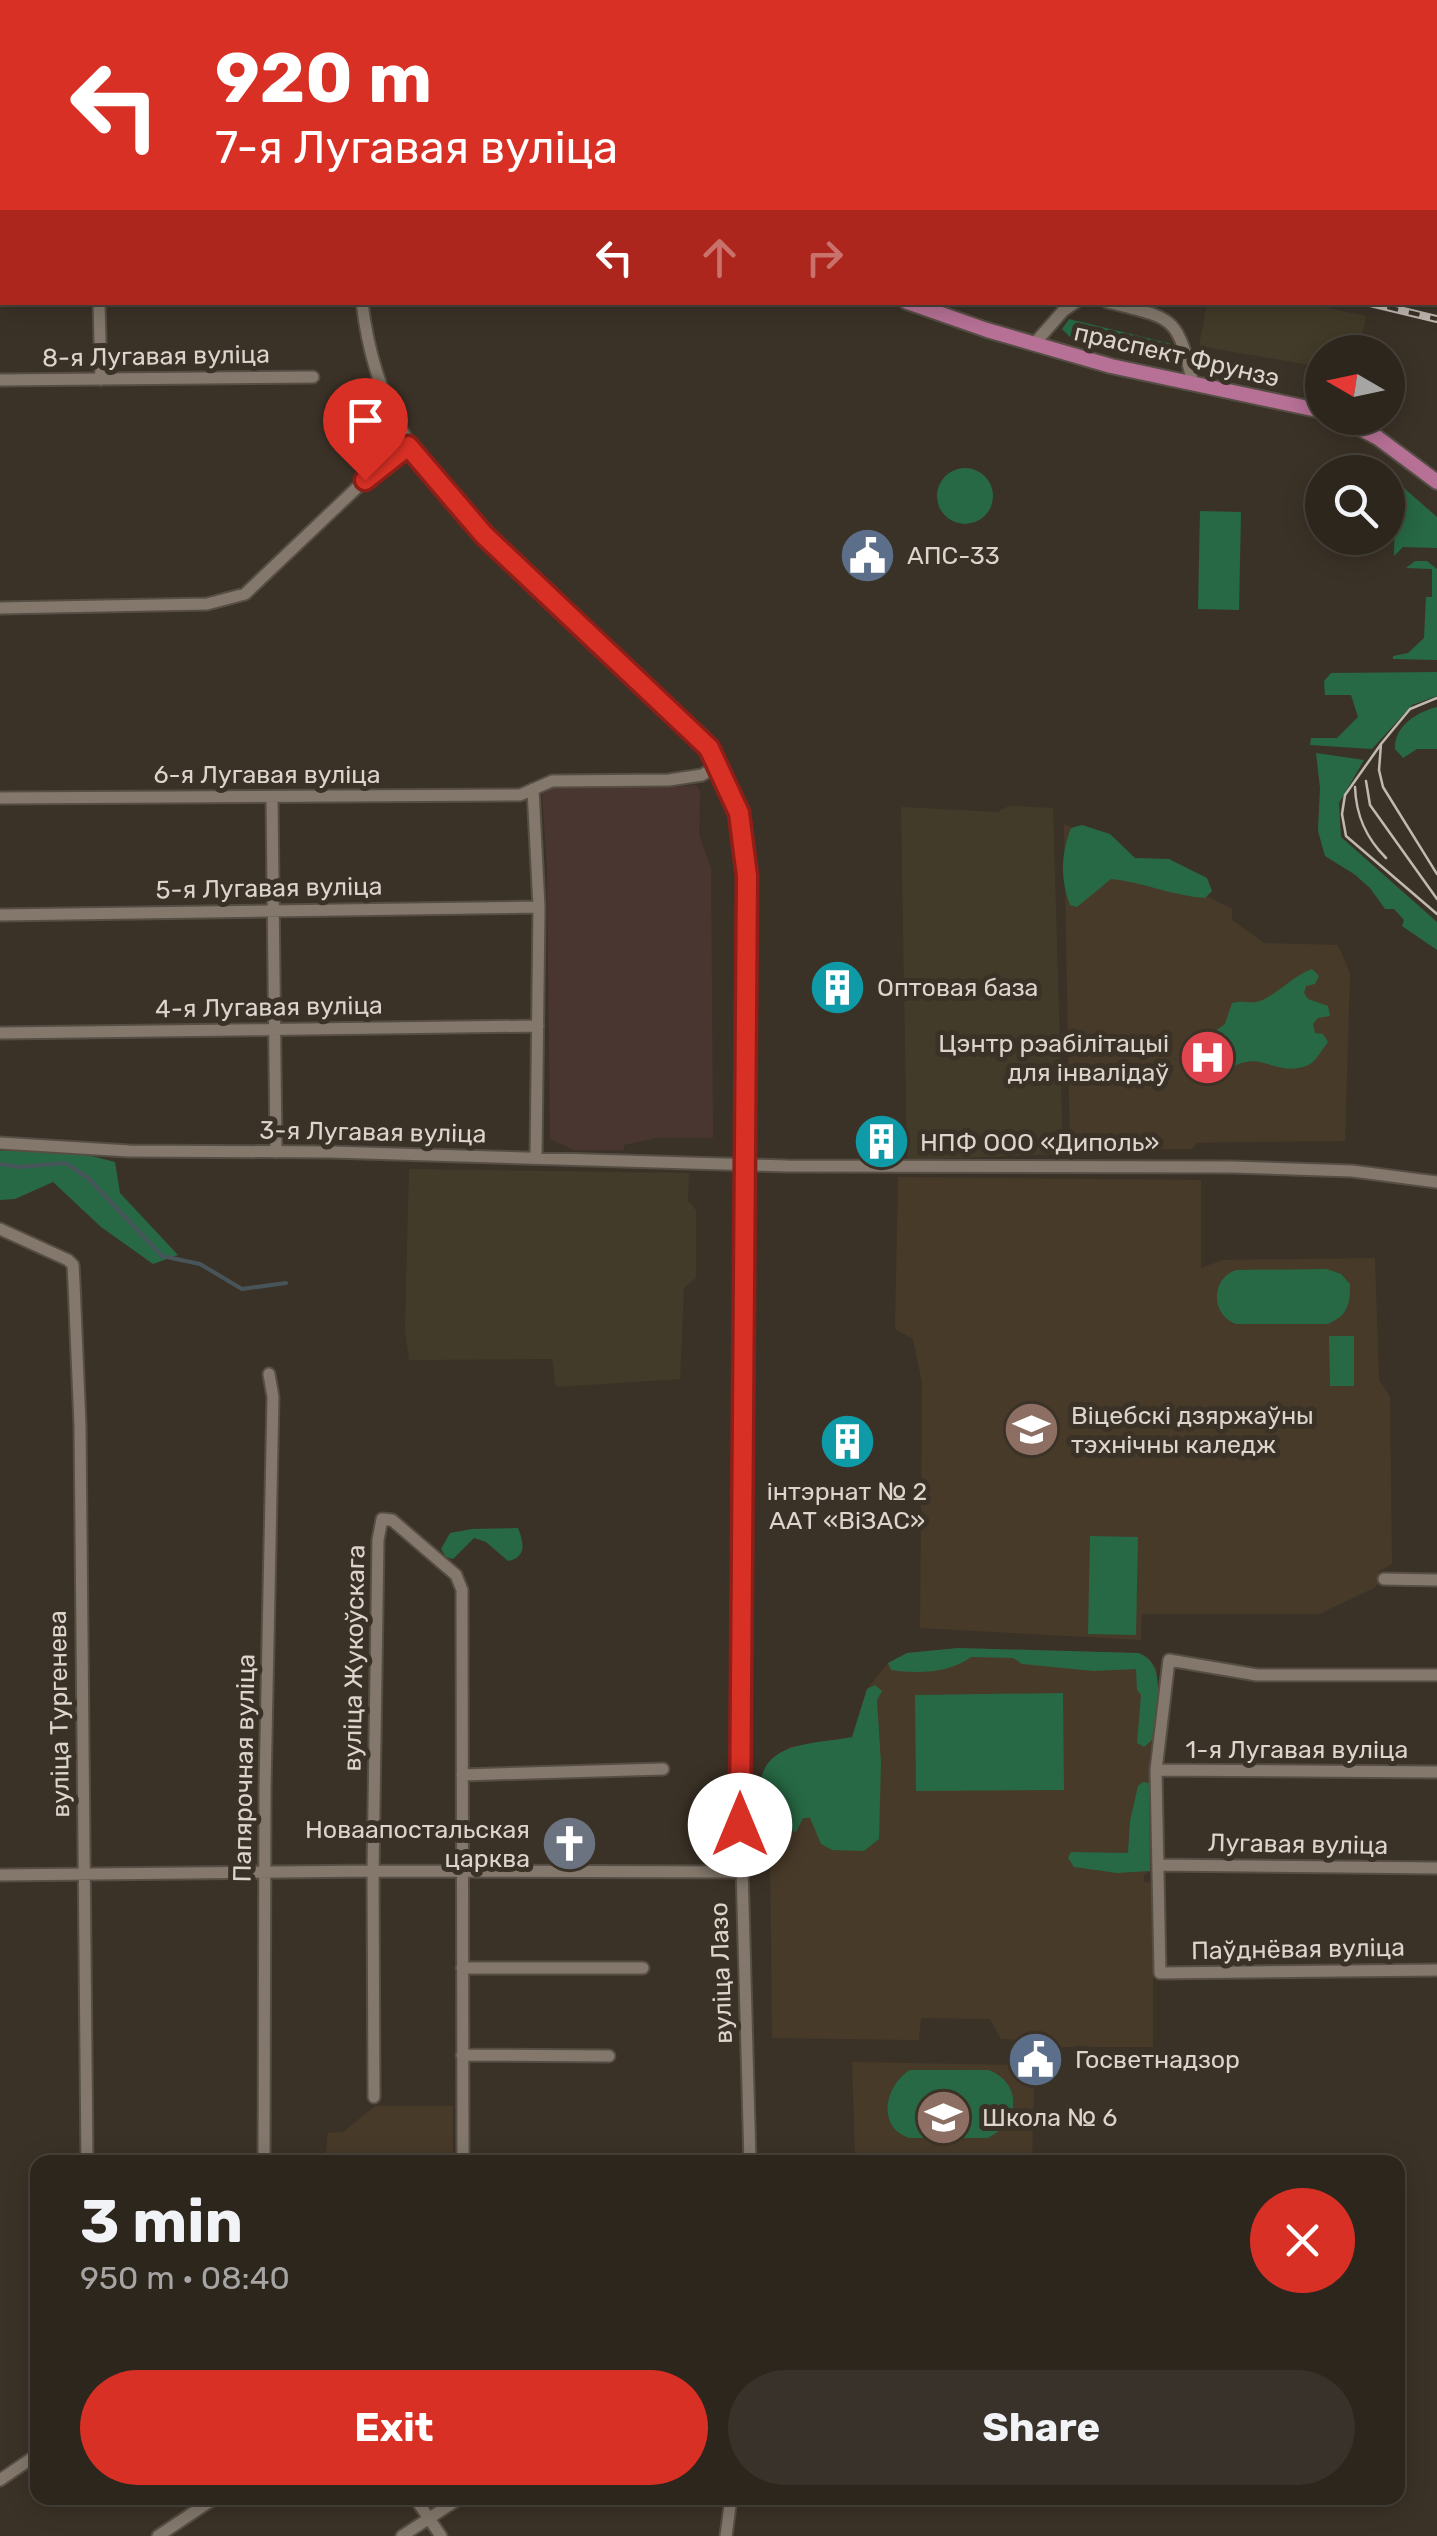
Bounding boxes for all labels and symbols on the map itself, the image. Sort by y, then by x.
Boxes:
street label: праспект Фрунзэ [1072,317,1282,393]
north arrow [1305,335,1405,435]
street label: 8-я Лугавая вуліца [42,340,270,372]
pin [323,378,408,481]
public building icon: АПС-33 [838,525,898,585]
place label: АПС-33 [907,541,1000,570]
street label: 6-я Лугавая вуліца [153,760,381,789]
street label: 5-я Лугавая вуліца [155,872,383,904]
building icon: Оптовая база [808,957,868,1017]
place label: Оптовая база [877,973,1038,1002]
street label: 4-я Лугавая вуліца [155,991,383,1023]
hospital icon: Цэнтр рэабілітацыі для інвалідаў [1178,1027,1238,1087]
place label: Цэнтр рэабілітацыі для інвалідаў [938,1029,1169,1087]
building icon: НПФ ООО «Диполь» [851,1112,911,1172]
street label: 3-я Лугавая вуліца [259,1116,487,1148]
place label: НПФ ООО «Диполь» [920,1128,1159,1157]
school or university icon: Віцебскі дзяржаўны тэхнічны каледж [1002,1399,1062,1459]
place label: Віцебскі дзяржаўны тэхнічны каледж [1071,1401,1314,1459]
building icon: інтэрнат № 2 ААТ «ВіЗАС» [817,1412,877,1472]
place label: інтэрнат № 2 ААТ «ВіЗАС» [767,1477,927,1535]
street label: вуліца Жукоўскага [338,1544,370,1772]
street label: вуліца Тургенева [43,1610,75,1818]
street label: Папярочная вуліца [228,1653,260,1883]
street label: 1-я Лугавая вуліца [1186,1735,1408,1764]
position arrow [688,1773,792,1877]
church icon: Новаапостальская царква [539,1813,599,1873]
place label: Новаапостальская царква [305,1815,530,1873]
street label: Лугавая вуліца [1208,1828,1388,1860]
street label: вуліца Лазо [704,1902,738,2044]
street label: Паўднёвая вуліца [1191,1933,1405,1965]
public building icon: Госветнадзор [1006,2029,1066,2089]
place label: Госветнадзор [1075,2045,1240,2074]
school or university icon: Школа № 6 [913,2087,973,2147]
place label: Школа № 6 [982,2103,1117,2132]

